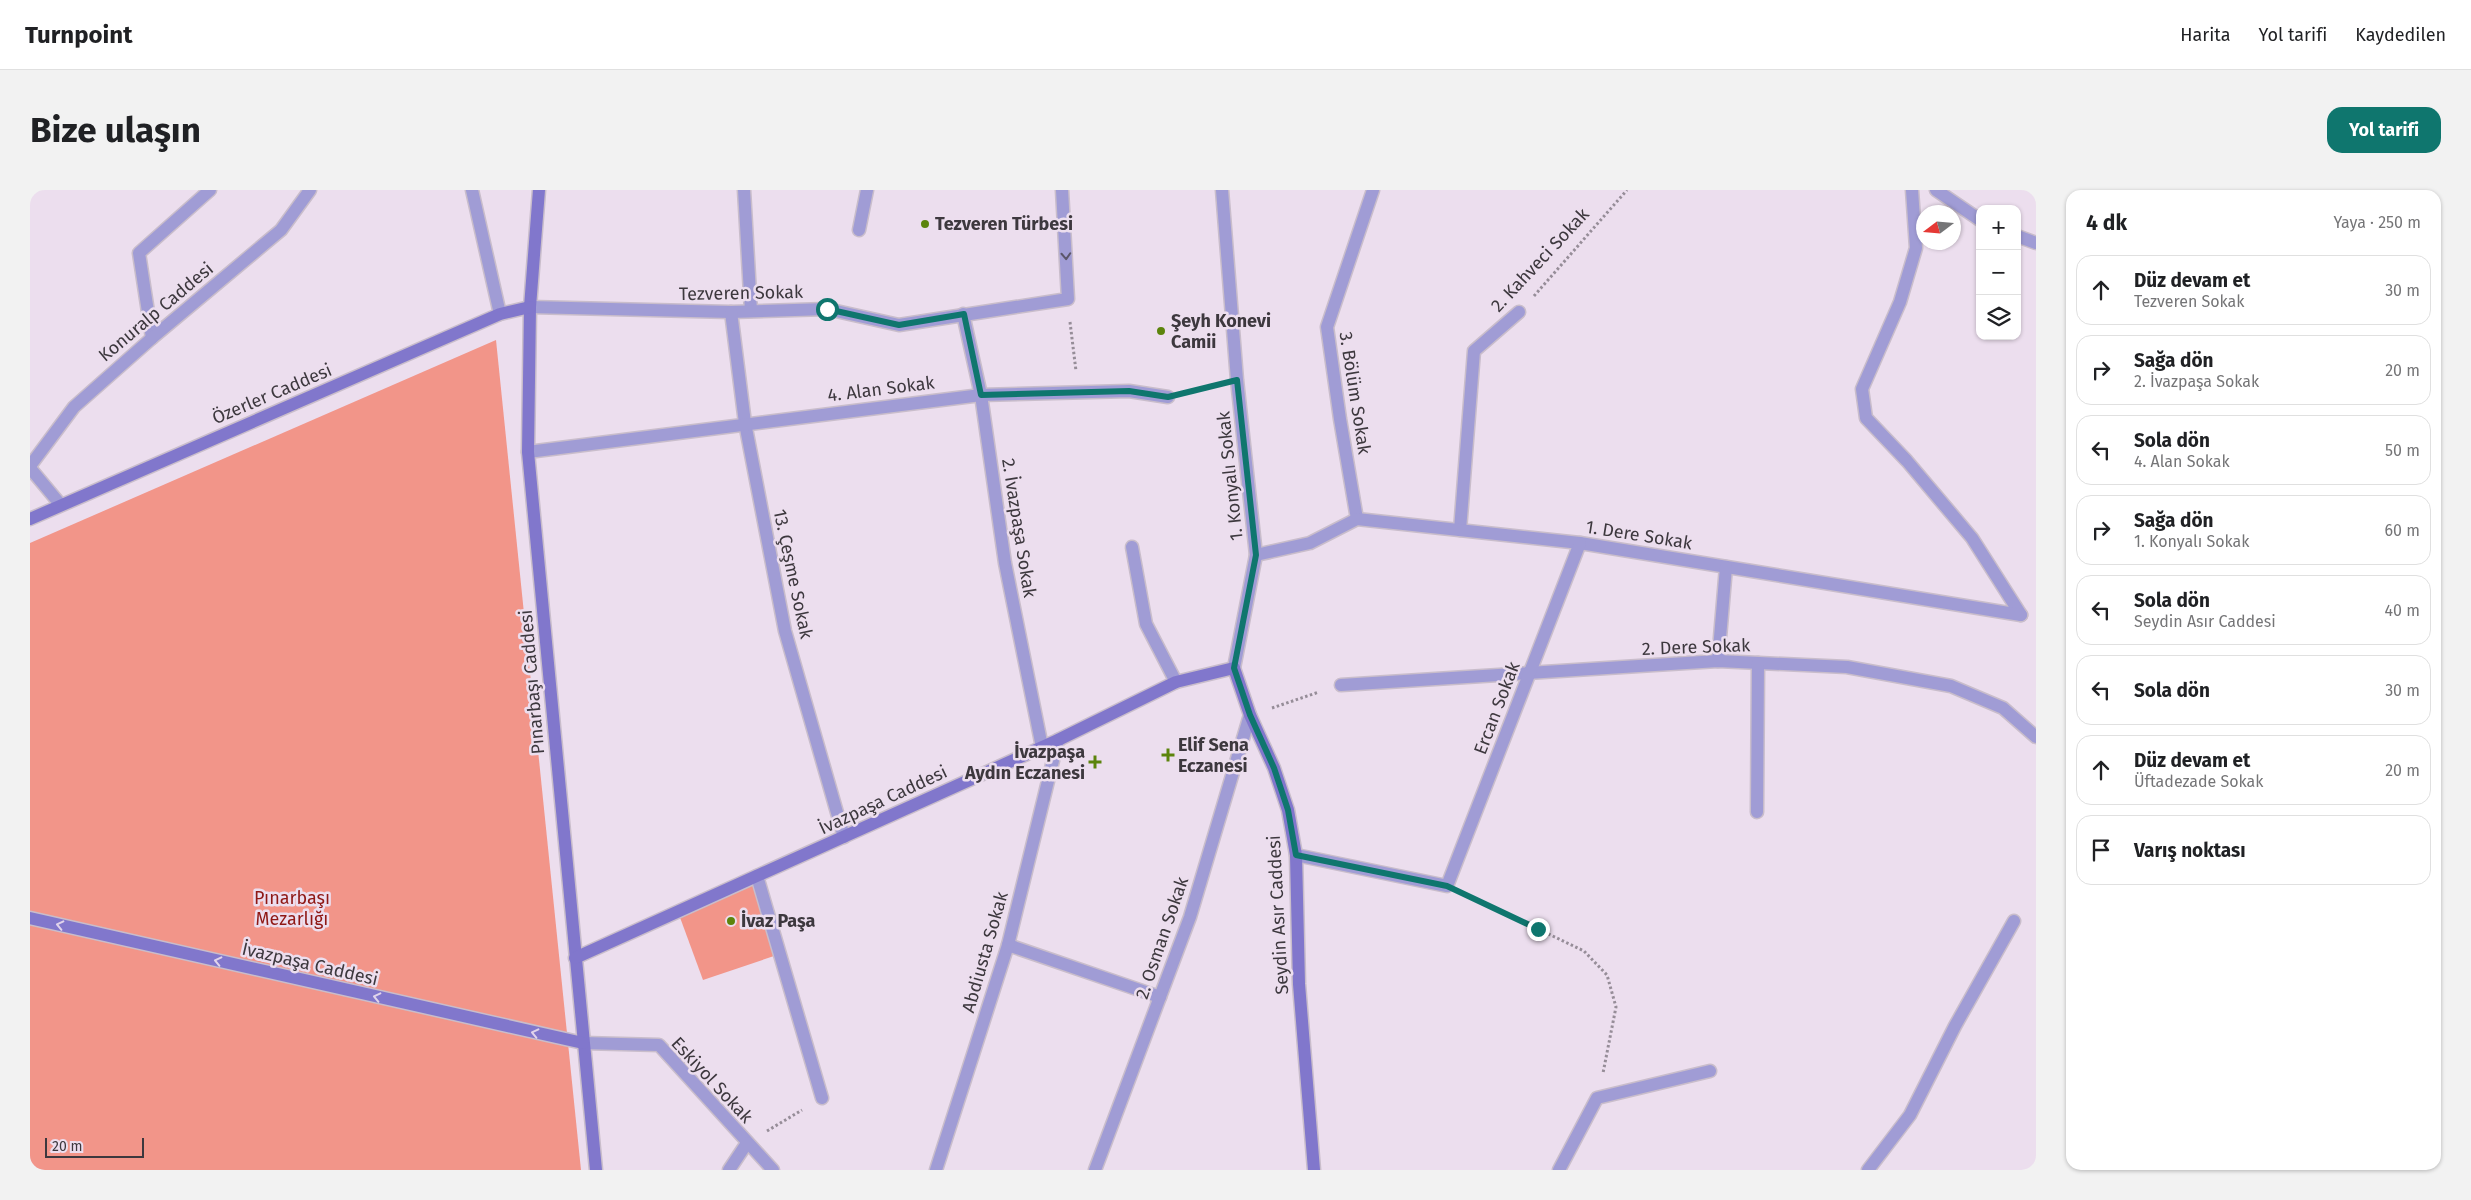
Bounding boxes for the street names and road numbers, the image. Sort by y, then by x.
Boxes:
street label: 2. Kahveci Sokak [1486,203,1594,317]
street label: Konuralp Caddesi [94,258,218,366]
street label: Tezveren Sokak [679,281,804,305]
street label: 3. Bölüm Sokak [1334,330,1376,457]
street label: Özerler Caddesi [209,359,335,429]
street label: 4. Alan Sokak [826,371,936,406]
street label: 1. Konyalı Sokak [1212,410,1248,542]
street label: 2. İvazpaşa Sokak [997,457,1041,600]
street label: 13. Çeşme Sokak [769,507,818,642]
street label: 1. Dere Sokak [1584,516,1695,554]
street label: Pınarbaşı Caddesi [515,609,549,755]
street label: 2. Dere Sokak [1641,634,1751,660]
street label: Ercan Sokak [1469,658,1525,758]
street label: İvazpaşa Caddesi [815,761,951,839]
street label: Seydin Asır Caddesi [1263,835,1293,995]
street label: 2. Osman Sokak [1131,873,1193,1002]
street label: Abdiusta Sokak [957,888,1013,1015]
street label: İvazpaşa Caddesi [240,938,380,990]
street label: Eskiyol Sokak [666,1032,758,1128]

